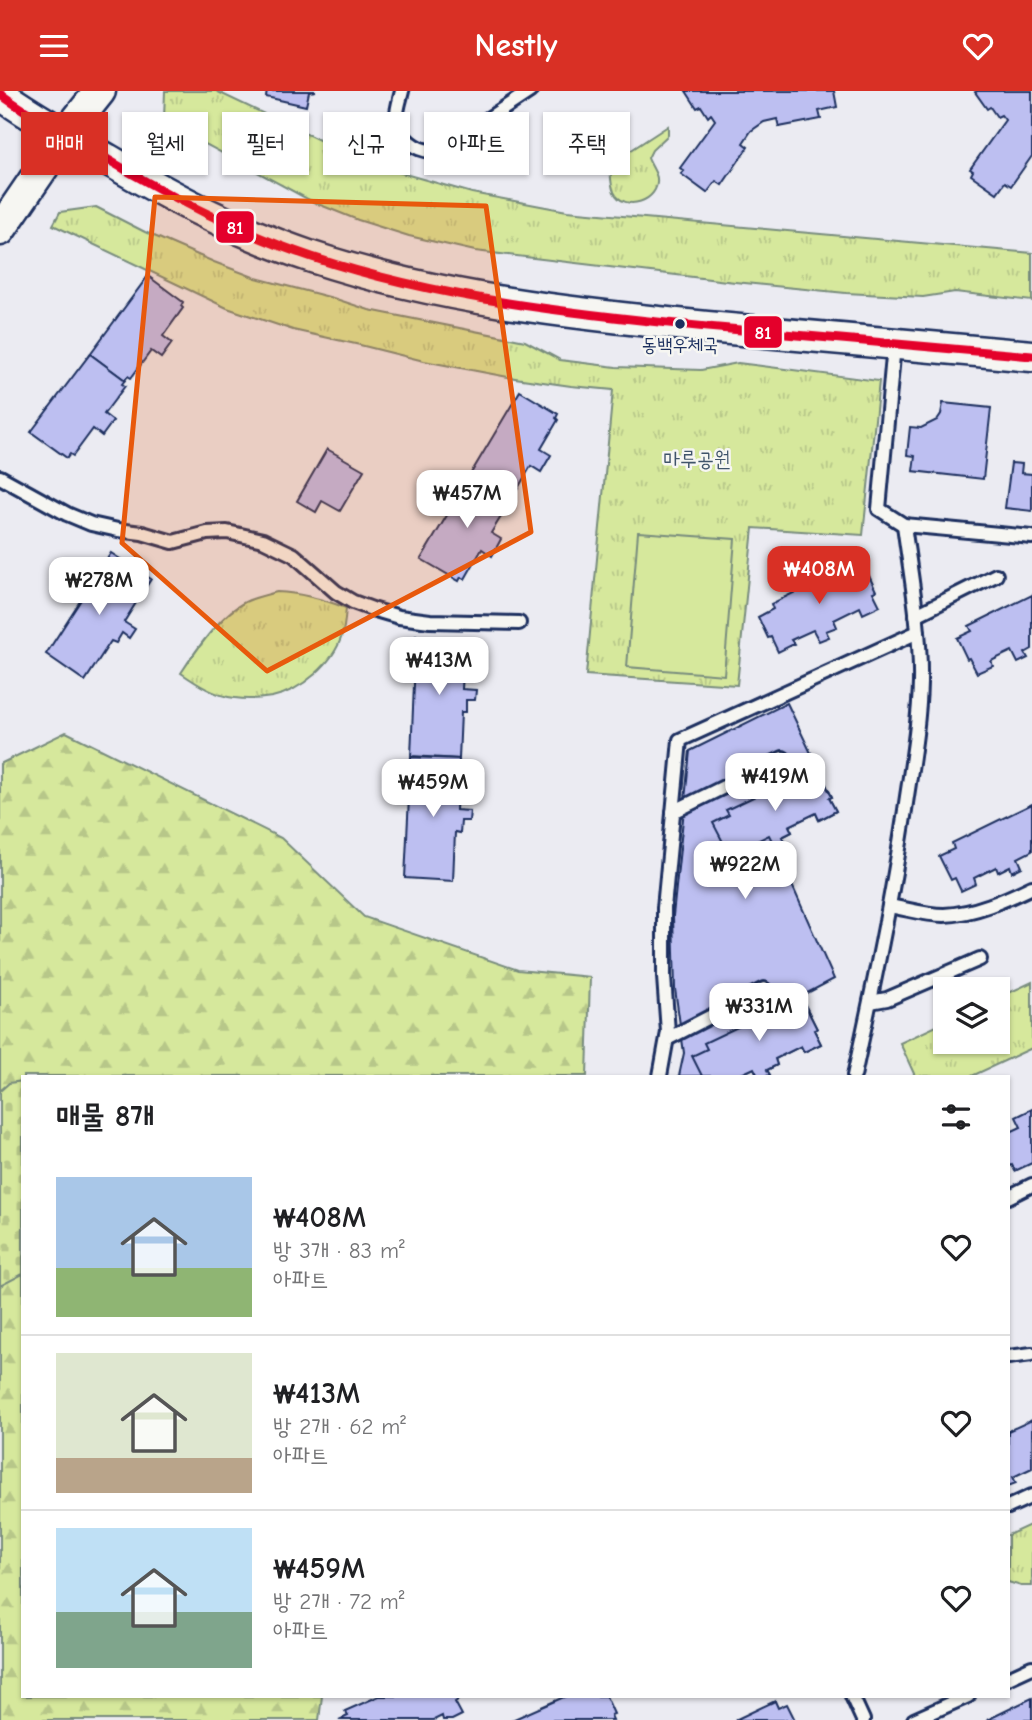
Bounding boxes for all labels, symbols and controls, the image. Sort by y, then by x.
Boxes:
icon: menu [35,27,73,65]
text: Nestly [475,27,557,64]
icon: heart [959,27,997,65]
chip: 매매 [21,112,108,175]
chip: 월세 [122,112,208,175]
chip: 필터 [222,112,309,175]
chip: 신규 [323,112,410,175]
chip: 아파트 [424,112,529,175]
chip: 주택 [543,112,630,175]
line badge: 81 [215,210,255,244]
text: 81 [226,217,244,239]
line badge: 81 [743,315,783,349]
marker: 동백우체국 [673,317,687,331]
text: 81 [754,322,772,344]
place label: 동백우체국 [642,334,718,356]
park label: 마루공원 [663,447,731,471]
pin: ₩457M [418,471,516,530]
text: ₩457M [432,479,502,506]
pin: ₩408M [770,547,868,606]
text: ₩408M [783,555,855,582]
pin: ₩278M [50,557,148,617]
text: ₩278M [65,566,133,593]
pin: ₩413M [390,637,488,697]
text: ₩413M [406,646,472,673]
pin: ₩419M [726,753,824,813]
pin: ₩459M [384,759,482,819]
text: ₩419M [741,762,809,789]
text: ₩459M [398,768,468,795]
pin: ₩922M [696,841,794,901]
text: ₩922M [710,850,780,877]
map controls [933,977,1010,1054]
button: layers [933,977,1010,1054]
pin: ₩331M [710,983,808,1043]
text: ₩331M [725,992,793,1019]
icon: filters [937,1098,975,1136]
text: 매물 8개 [56,1099,154,1134]
text: ₩408M [273,1200,366,1235]
icon: home [112,1205,196,1289]
icon: heart [937,1228,975,1266]
text: 방 3개 · 83 m² [273,1237,405,1264]
text: 아파트 [273,1266,329,1293]
text: ₩413M [273,1376,360,1411]
icon: home [112,1381,196,1465]
icon: heart [937,1404,975,1442]
text: 방 2개 · 62 m² [273,1413,406,1440]
text: 아파트 [273,1442,329,1469]
text: ₩459M [273,1551,365,1586]
icon: home [112,1556,196,1640]
icon: heart [937,1579,975,1617]
text: 방 2개 · 72 m² [273,1588,404,1615]
text: 아파트 [273,1617,329,1644]

